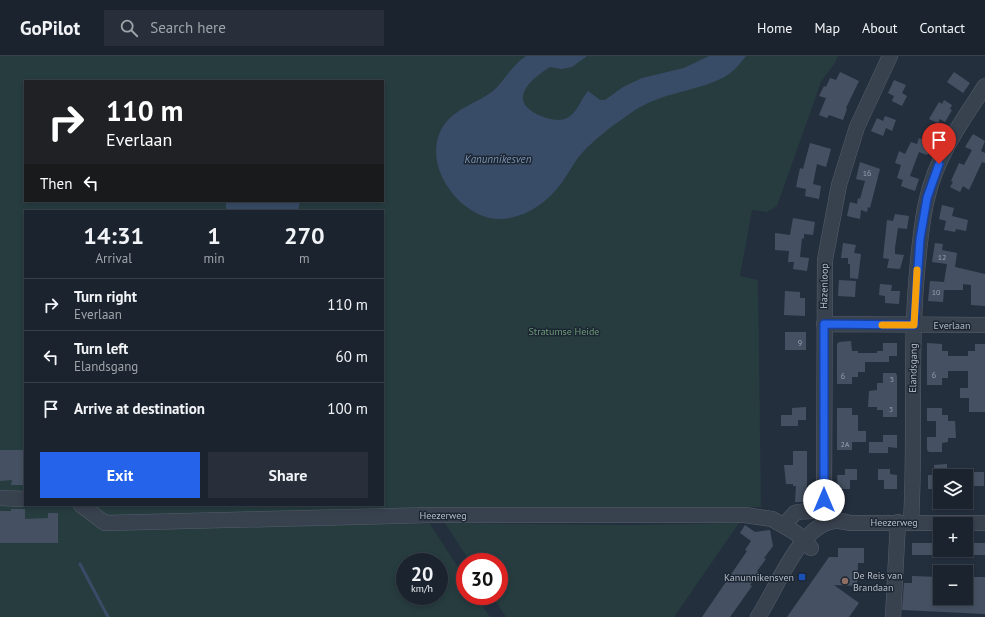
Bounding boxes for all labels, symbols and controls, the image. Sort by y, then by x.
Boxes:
search box [104,10,384,46]
text: GoPilot [20,16,80,40]
icon: search [118,17,140,39]
text: Search here [150,18,226,37]
text: Home [757,19,792,37]
text: Map [814,19,840,37]
text: About [862,19,898,37]
text: Contact [920,19,965,37]
text: 110 m [106,92,183,129]
icon: right [40,96,92,148]
pin [922,123,956,164]
text: Everlaan [106,128,172,151]
icon: arrive [928,129,950,151]
water label: Kanunnikesven [465,152,532,166]
house number: 16 [863,168,871,178]
icon: left [80,172,102,194]
text: Then [40,174,72,193]
text: 14:31 [83,220,144,251]
text: 1 [207,220,221,251]
text: 270 [284,220,325,251]
text: Arrival [96,250,132,267]
text: min [203,250,225,267]
text: m [299,250,310,267]
house number: 12 [938,252,946,262]
street label: Hazenloop [817,263,831,309]
text: Turn right [74,287,137,306]
house number: 10 [932,287,941,297]
icon: right [40,294,62,316]
text: 110 m [327,295,368,314]
text: Everlaan [74,306,122,323]
street label: Everlaan [934,319,970,332]
park label: Stratumse Heide [529,325,599,338]
house number: 9 [798,337,802,347]
text: Turn left [74,339,128,358]
street label: Elandsgang [906,343,920,393]
icon: left [40,346,62,368]
text: 60 m [335,347,368,366]
text: Elandsgang [74,358,138,375]
house number: 6 [932,370,936,380]
house number: 6 [841,371,845,381]
house number: 5 [890,374,894,384]
icon: arrive [40,398,62,420]
text: Arrive at destination [74,399,205,418]
text: 100 m [327,399,368,418]
house number: 3 [889,404,893,414]
house number: 2A [840,439,850,449]
button: Exit [40,452,200,498]
button: Share [208,452,368,498]
map controls [933,469,973,605]
button: layers [933,469,973,509]
position arrow [803,479,845,521]
street label: Heezerweg [419,509,467,522]
street label: Heezerweg [870,516,918,529]
button: + [933,517,973,557]
speed limit sign: 30 [456,553,508,605]
text: 20 [411,561,433,587]
button: − [933,565,973,605]
place label: De Reis van Brandaan [853,569,903,594]
place label: Kanunnikensven [724,571,794,584]
marker: Kanunnikensven [797,572,807,582]
marker: De Reis van Brandaan [840,576,850,586]
text: km/h [411,582,433,595]

